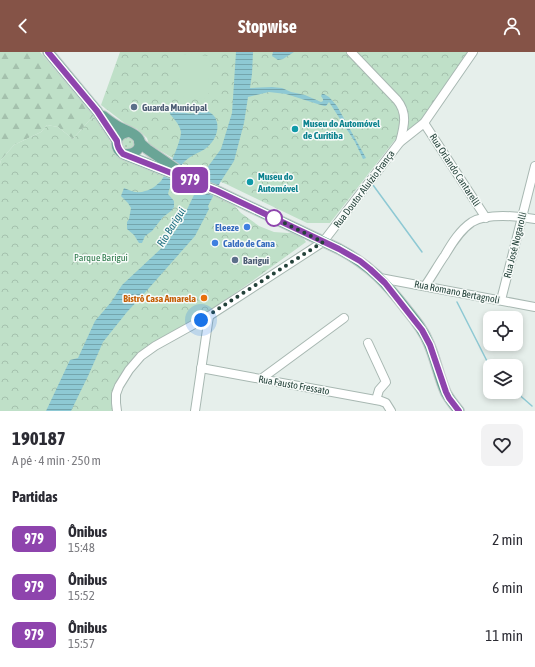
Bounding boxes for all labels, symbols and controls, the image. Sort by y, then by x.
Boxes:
icon: back [12,15,34,37]
icon: person [501,15,523,37]
text: Stopwise [238,16,297,37]
marker: Guarda Municipal [129,102,139,112]
place label: Guarda Municipal [142,102,208,113]
place label: Museu do Automóvel de Curitiba [303,118,380,141]
marker: Museu do Automóvel de Curitiba [290,124,300,134]
street label: Rua Orlando Cantarelli [427,132,483,208]
street label: Rua Doutor Aluízio França [331,148,397,230]
line badge: 979 [167,167,213,193]
place label: Museu do Automóvel [257,171,299,194]
text: 979 [180,172,200,188]
marker: Museu do Automóvel [245,177,255,187]
water label: Rio Barigui [154,205,188,249]
unlabelled marker [265,209,283,227]
street label: Rua José Nogarolli [501,211,529,279]
place label: Eleeze [215,222,239,233]
marker: Eleeze [242,222,252,232]
marker: Caldo de Cana [210,238,220,248]
place label: Caldo de Cana [223,238,275,249]
park label: Parque Barigui [74,252,128,263]
marker: Barigui [230,255,240,265]
place label: Barigui [243,255,269,266]
street label: Rua Romano Bertagnoli [413,278,501,306]
place label: Bistrô Casa Amarela [123,293,196,304]
marker: Bistrô Casa Amarela [199,293,209,303]
your location [191,310,211,330]
map controls [483,311,523,399]
button: locate [483,311,523,351]
button: layers [483,359,523,399]
street label: Rua Fausto Fressato [258,373,331,397]
button: heart [481,424,523,466]
text: 190187 [12,427,66,449]
text: A pé · 4 min · 250 m [12,453,101,468]
text: Partidas [12,488,57,505]
text: Ônibus [68,523,107,540]
text: 979 [24,531,44,547]
text: 2 min [492,531,523,548]
text: 15:48 [68,540,95,555]
text: Ônibus [68,571,107,588]
text: 979 [24,579,44,595]
text: 6 min [492,579,523,596]
text: 15:52 [68,588,95,603]
text: Ônibus [68,619,107,636]
text: 979 [24,627,44,643]
text: 11 min [485,627,523,644]
text: 15:57 [68,636,95,651]

